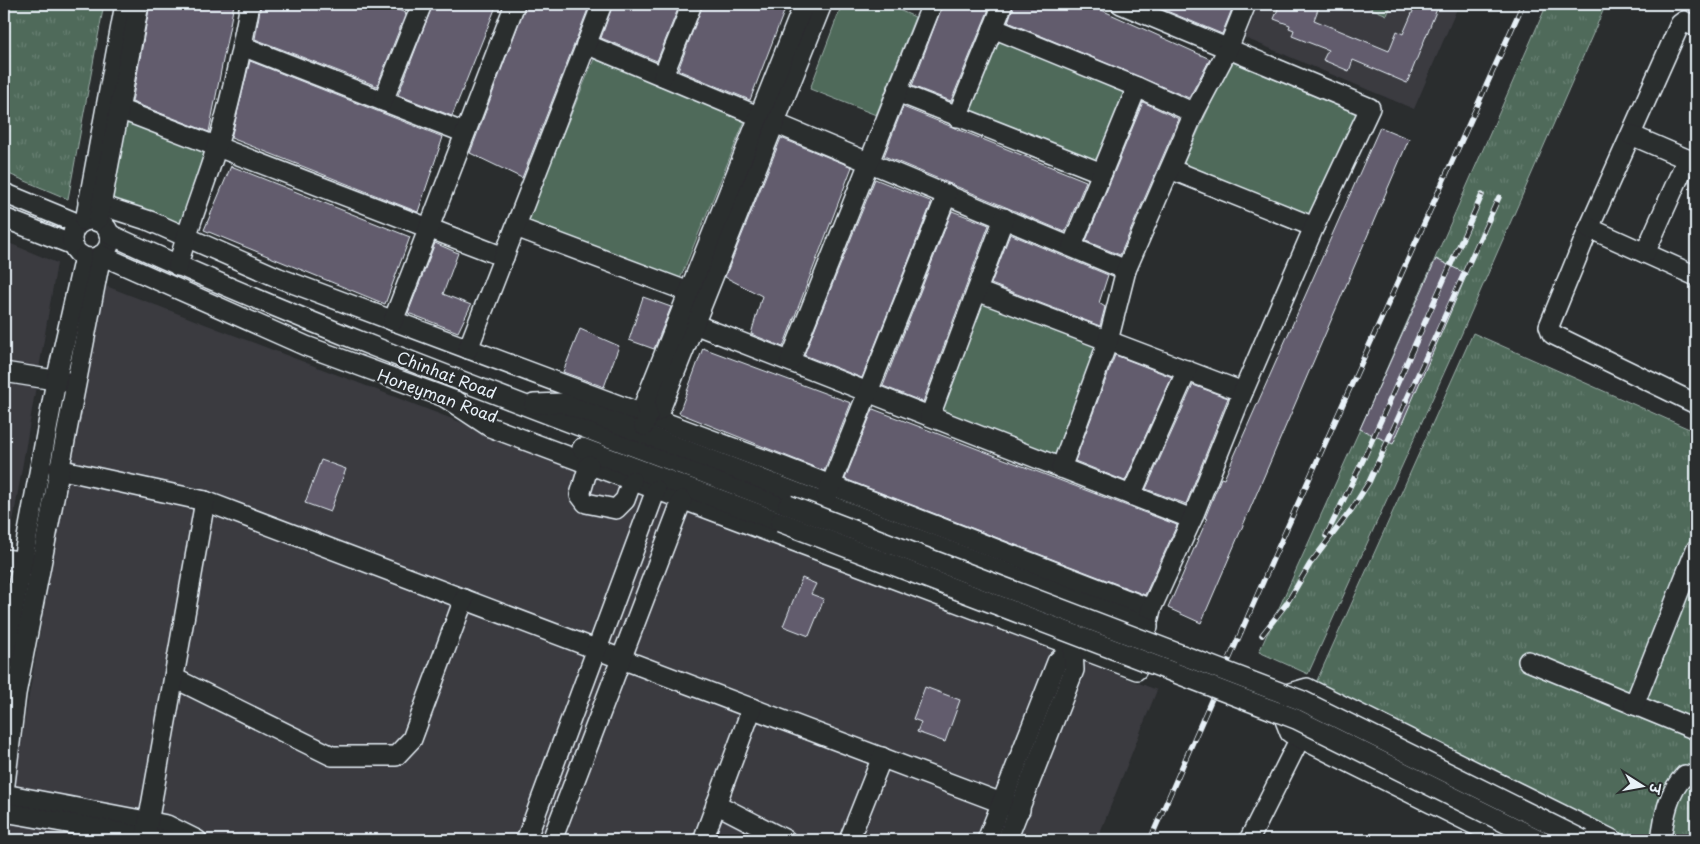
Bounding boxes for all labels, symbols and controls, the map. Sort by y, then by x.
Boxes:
street label: Chinhat Road [394,344,500,404]
street label: Honeyman Road [374,362,502,428]
north arrow [1618,762,1668,812]
text: उ [1644,780,1667,797]

